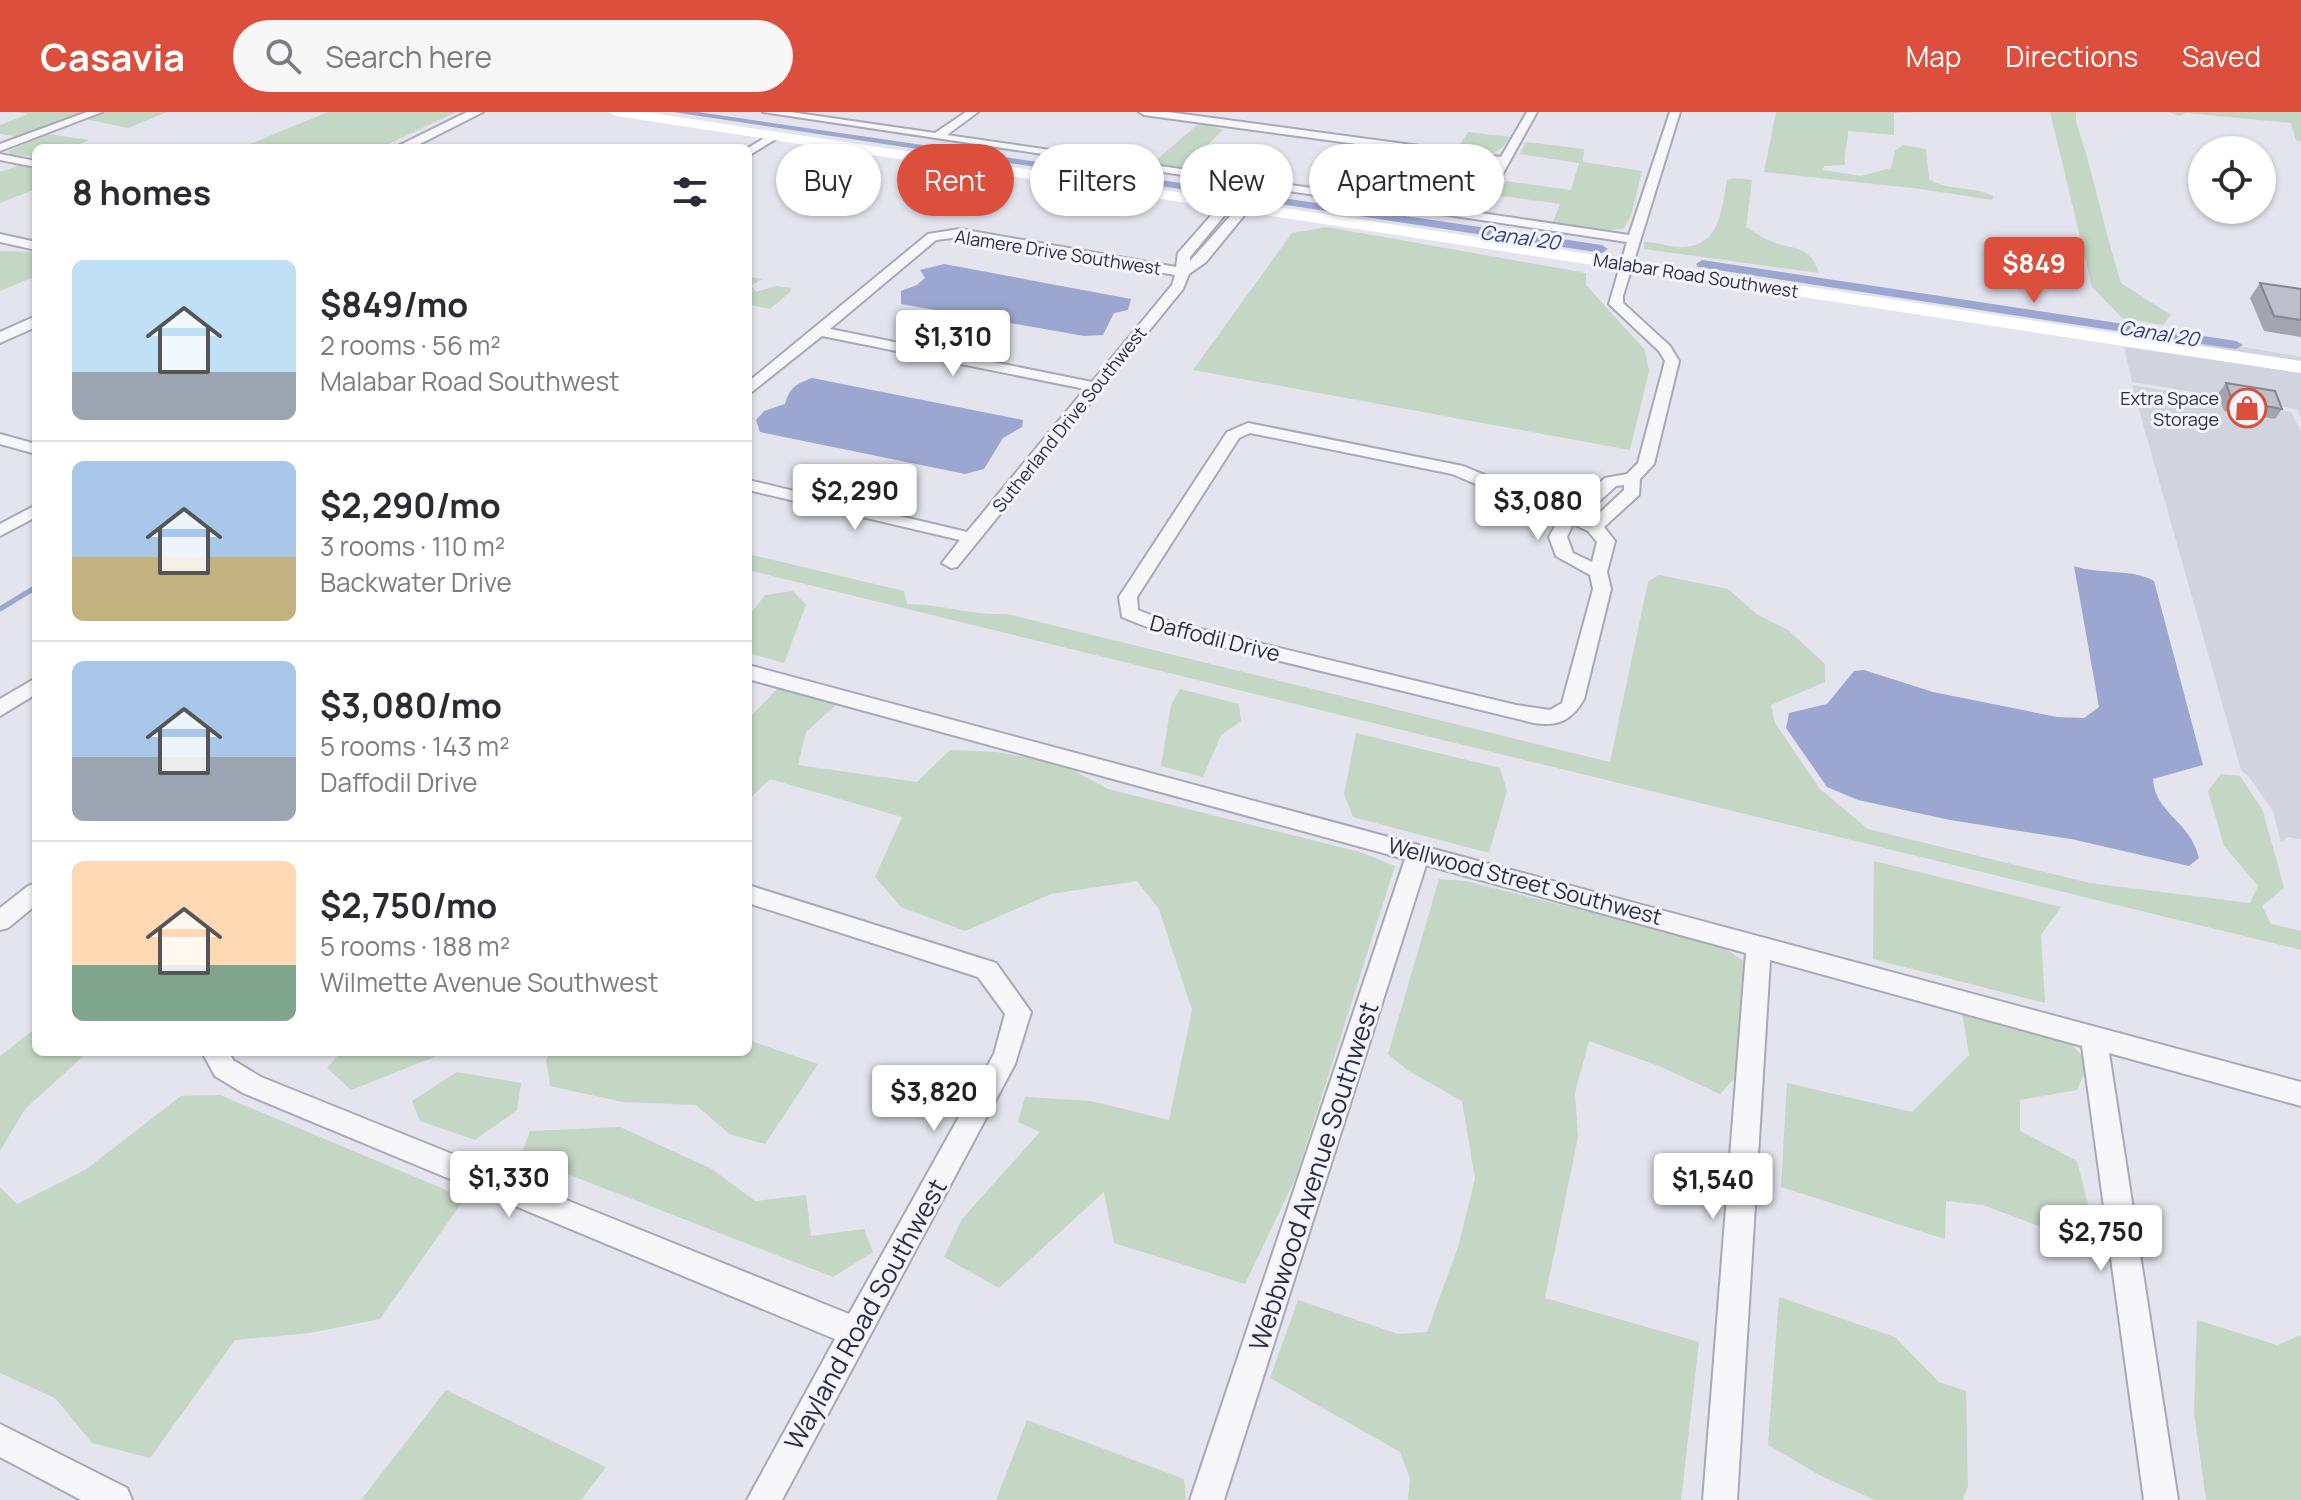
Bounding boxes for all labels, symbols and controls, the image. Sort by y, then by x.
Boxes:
search box [233,20,793,92]
text: Casavia [40,30,185,82]
icon: search [261,34,305,78]
text: Search here [325,36,492,77]
text: Map [1906,37,1961,75]
text: Directions [2005,37,2138,75]
text: Saved [2182,37,2261,75]
map controls [2188,136,2276,224]
button: locate [2188,136,2276,224]
chip: Buy [776,144,881,216]
chip: Rent [897,144,1014,216]
chip: Filters [1030,144,1164,216]
chip: New [1180,144,1293,216]
chip: Apartment [1309,144,1504,216]
text: 8 homes [72,169,211,215]
icon: filters [668,170,712,214]
water label: Canal 20 [1478,218,1564,256]
street label: Alamere Drive Southwest [953,224,1163,280]
pin: $849 [1987,237,2081,305]
text: $849 [2002,245,2066,281]
street label: Malabar Road Southwest [1592,247,1800,303]
text: $849/mo [320,281,468,327]
icon: home [136,292,232,388]
pin: $1,310 [888,310,1018,378]
water label: Canal 20 [2117,313,2203,353]
text: $1,310 [914,318,992,354]
street label: Sutherland Drive Southwest [987,321,1151,517]
text: 2 rooms · 56 m² [320,327,501,363]
text: Malabar Road Southwest [320,363,619,399]
place label: Extra Space Storage [2120,386,2219,431]
shop icon: Extra Space Storage [2226,387,2268,429]
pin: $2,290 [790,464,920,532]
text: $2,290 [811,472,899,508]
pin: $3,080 [1473,474,1603,542]
text: $2,290/mo [320,482,501,528]
text: $3,080 [1493,482,1583,518]
icon: home [136,493,232,589]
text: 3 rooms · 110 m² [320,528,505,564]
text: Backwater Drive [320,564,512,600]
street label: Daffodil Drive [1147,607,1283,669]
text: $3,080/mo [320,682,502,728]
icon: home [136,693,232,789]
text: 5 rooms · 143 m² [320,728,510,764]
text: Daffodil Drive [320,764,478,800]
street label: Wellwood Street Southwest [1385,830,1666,932]
text: $2,750/mo [320,882,497,928]
icon: home [136,893,232,989]
text: 5 rooms · 188 m² [320,928,510,964]
text: Wilmette Avenue Southwest [320,964,658,1000]
street label: Webbwood Avenue Southwest [1240,997,1386,1355]
pin: $3,820 [869,1065,999,1133]
text: $3,820 [890,1073,978,1109]
pin: $1,330 [444,1151,574,1219]
pin: $1,540 [1648,1153,1778,1221]
text: $1,330 [468,1159,550,1195]
text: $1,540 [1672,1161,1754,1197]
street label: Wayland Road Southwest [775,1172,955,1456]
pin: $2,750 [2036,1205,2166,1273]
text: $2,750 [2058,1213,2144,1249]

